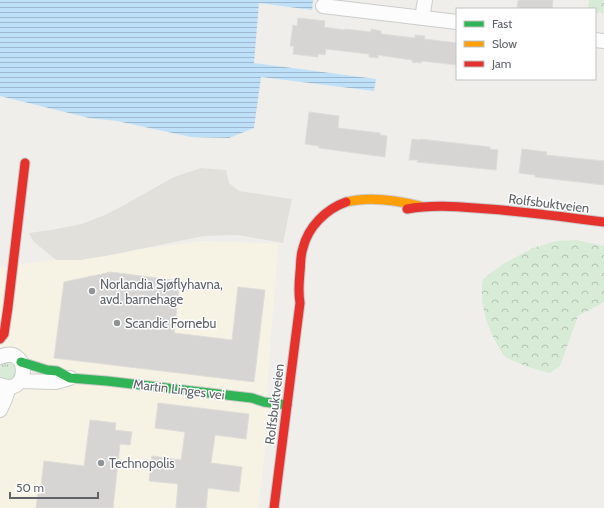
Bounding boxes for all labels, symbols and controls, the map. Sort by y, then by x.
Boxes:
legend [456,8,596,80]
text: Fast [492,16,512,31]
text: Slow [492,36,517,51]
text: Jam [491,56,511,71]
street label: Rolfsbuktveien [508,190,590,216]
place label: Norlandia Sjøflyhavna, avd. barnehage [100,276,223,307]
marker: Norlandia Sjøflyhavna, avd. barnehage [87,286,97,296]
place label: Scandic Fornebu [125,315,216,331]
marker: Scandic Fornebu [112,318,122,328]
street label: Rolfsbuktveien [261,363,287,445]
street label: Martin Linges vei [132,375,226,403]
place label: Technopolis [109,455,175,471]
marker: Technopolis [96,458,106,468]
scale bar [10,474,98,500]
text: 50 m [16,480,44,495]

